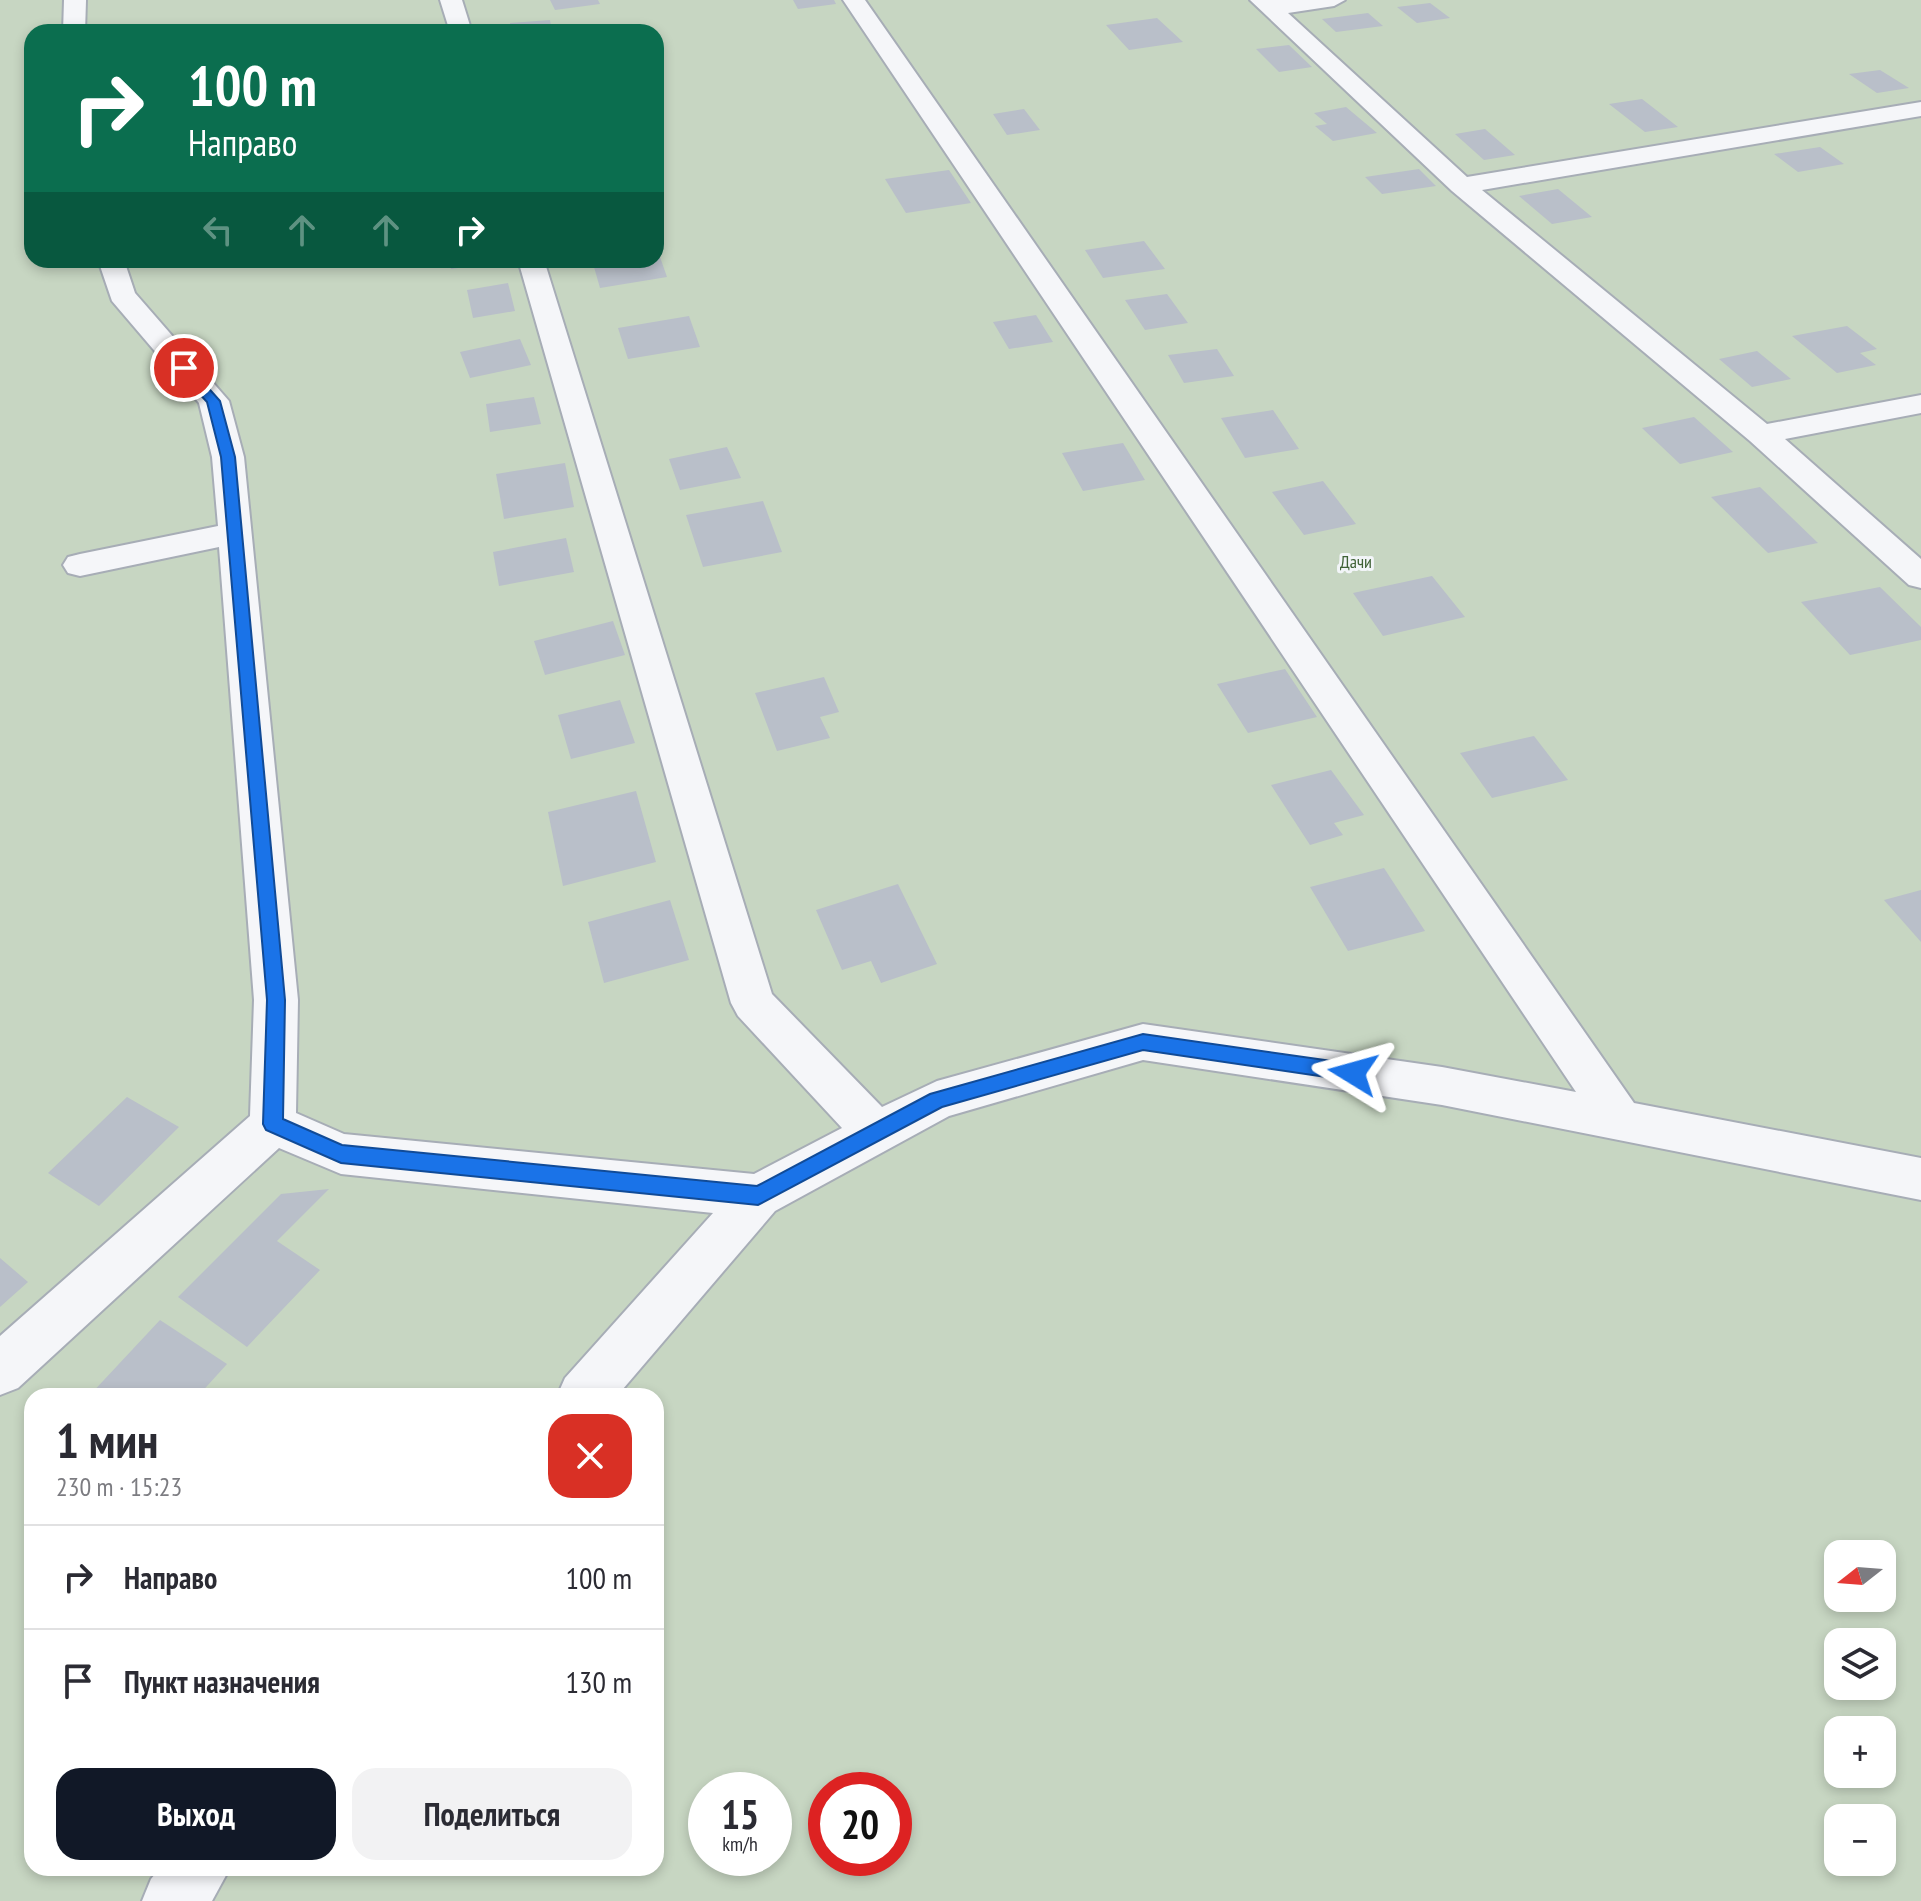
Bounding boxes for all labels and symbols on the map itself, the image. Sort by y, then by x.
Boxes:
pin [150,334,218,402]
park label: Дачи [1340,550,1372,573]
position arrow [1311,1031,1395,1115]
north arrow [1824,1540,1896,1612]
speed limit sign: 20 [808,1772,912,1876]

